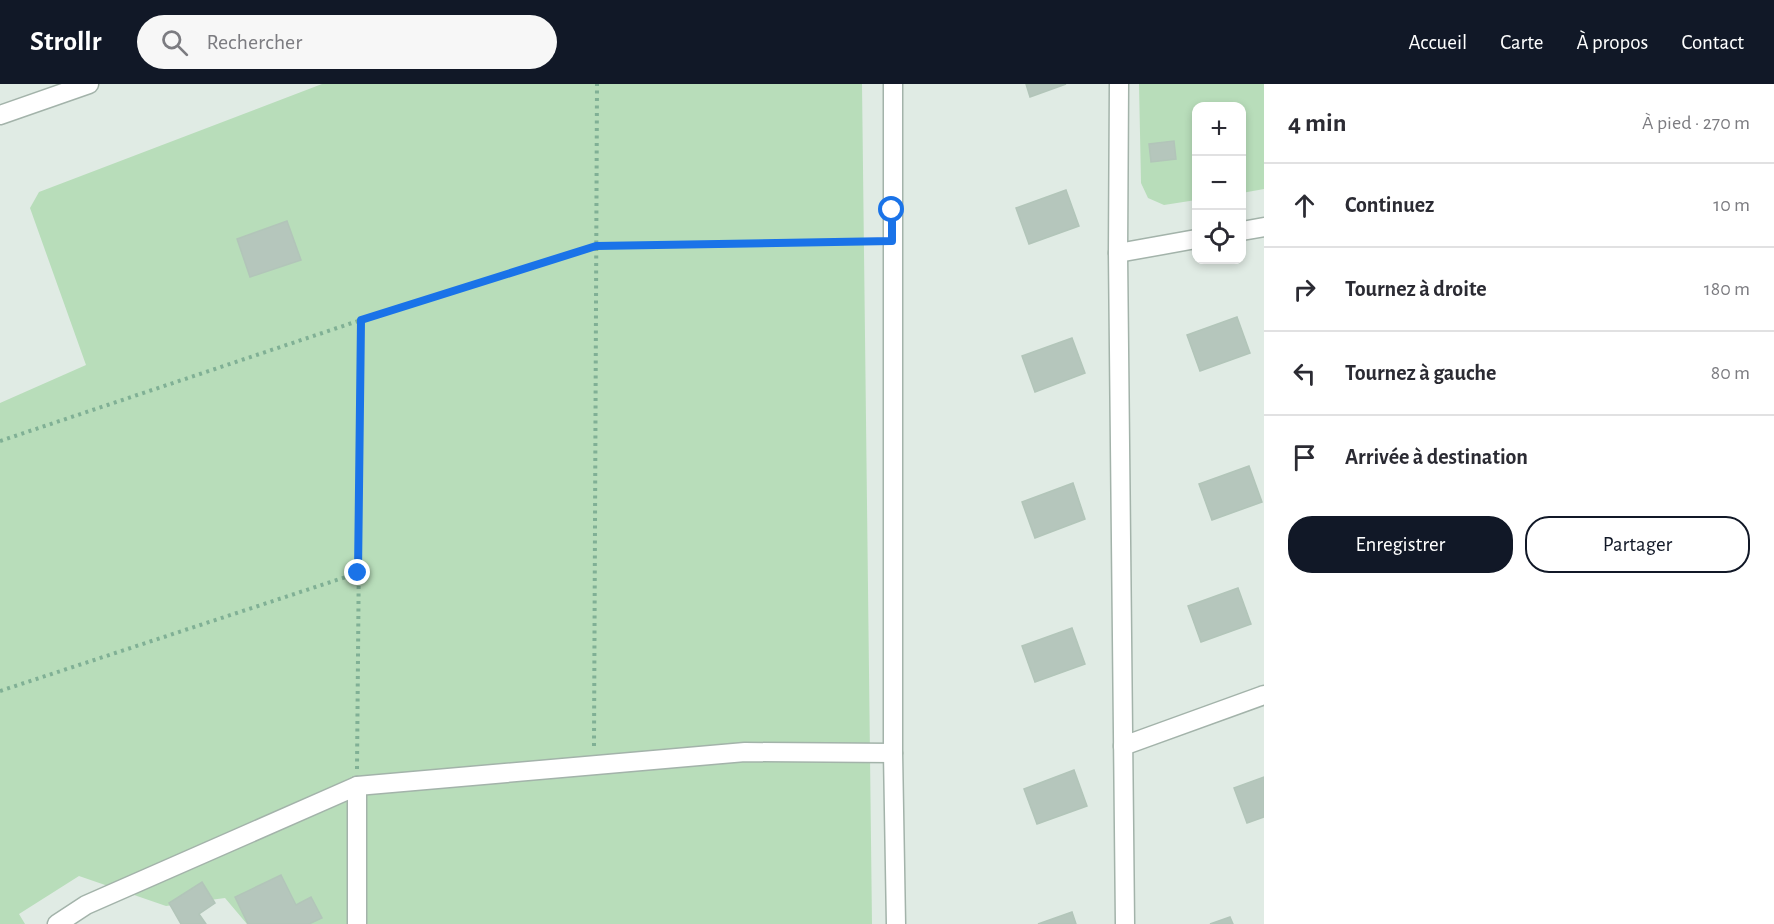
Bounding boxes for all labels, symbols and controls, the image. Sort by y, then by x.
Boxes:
search box [137,15,557,69]
icon: search [158,26,191,59]
text: Strollr [30,28,101,56]
text: Rechercher [206,31,302,53]
text: Accueil [1409,32,1467,53]
text: Carte [1500,32,1543,53]
text: À propos [1576,32,1648,53]
text: Contact [1681,32,1744,53]
map controls [1192,102,1246,264]
button: + [1192,102,1246,156]
text: 4 min [1288,110,1347,136]
text: À pied · 270 m [1642,113,1750,133]
button: − [1192,156,1246,210]
icon: ahead [1288,189,1321,222]
text: Continuez [1345,194,1434,216]
text: 10 m [1713,195,1750,215]
route start [878,196,904,222]
button: locate [1192,210,1246,264]
icon: right [1288,273,1321,306]
text: Tournez à droite [1345,278,1487,300]
text: 180 m [1704,279,1750,299]
icon: left [1288,357,1321,390]
text: Tournez à gauche [1345,362,1496,384]
text: 80 m [1711,363,1750,383]
icon: arrive [1288,441,1321,474]
text: Arrivée à destination [1345,446,1528,468]
button: Enregistrer [1288,516,1513,573]
button: Partager [1525,516,1750,573]
route end [344,559,370,585]

